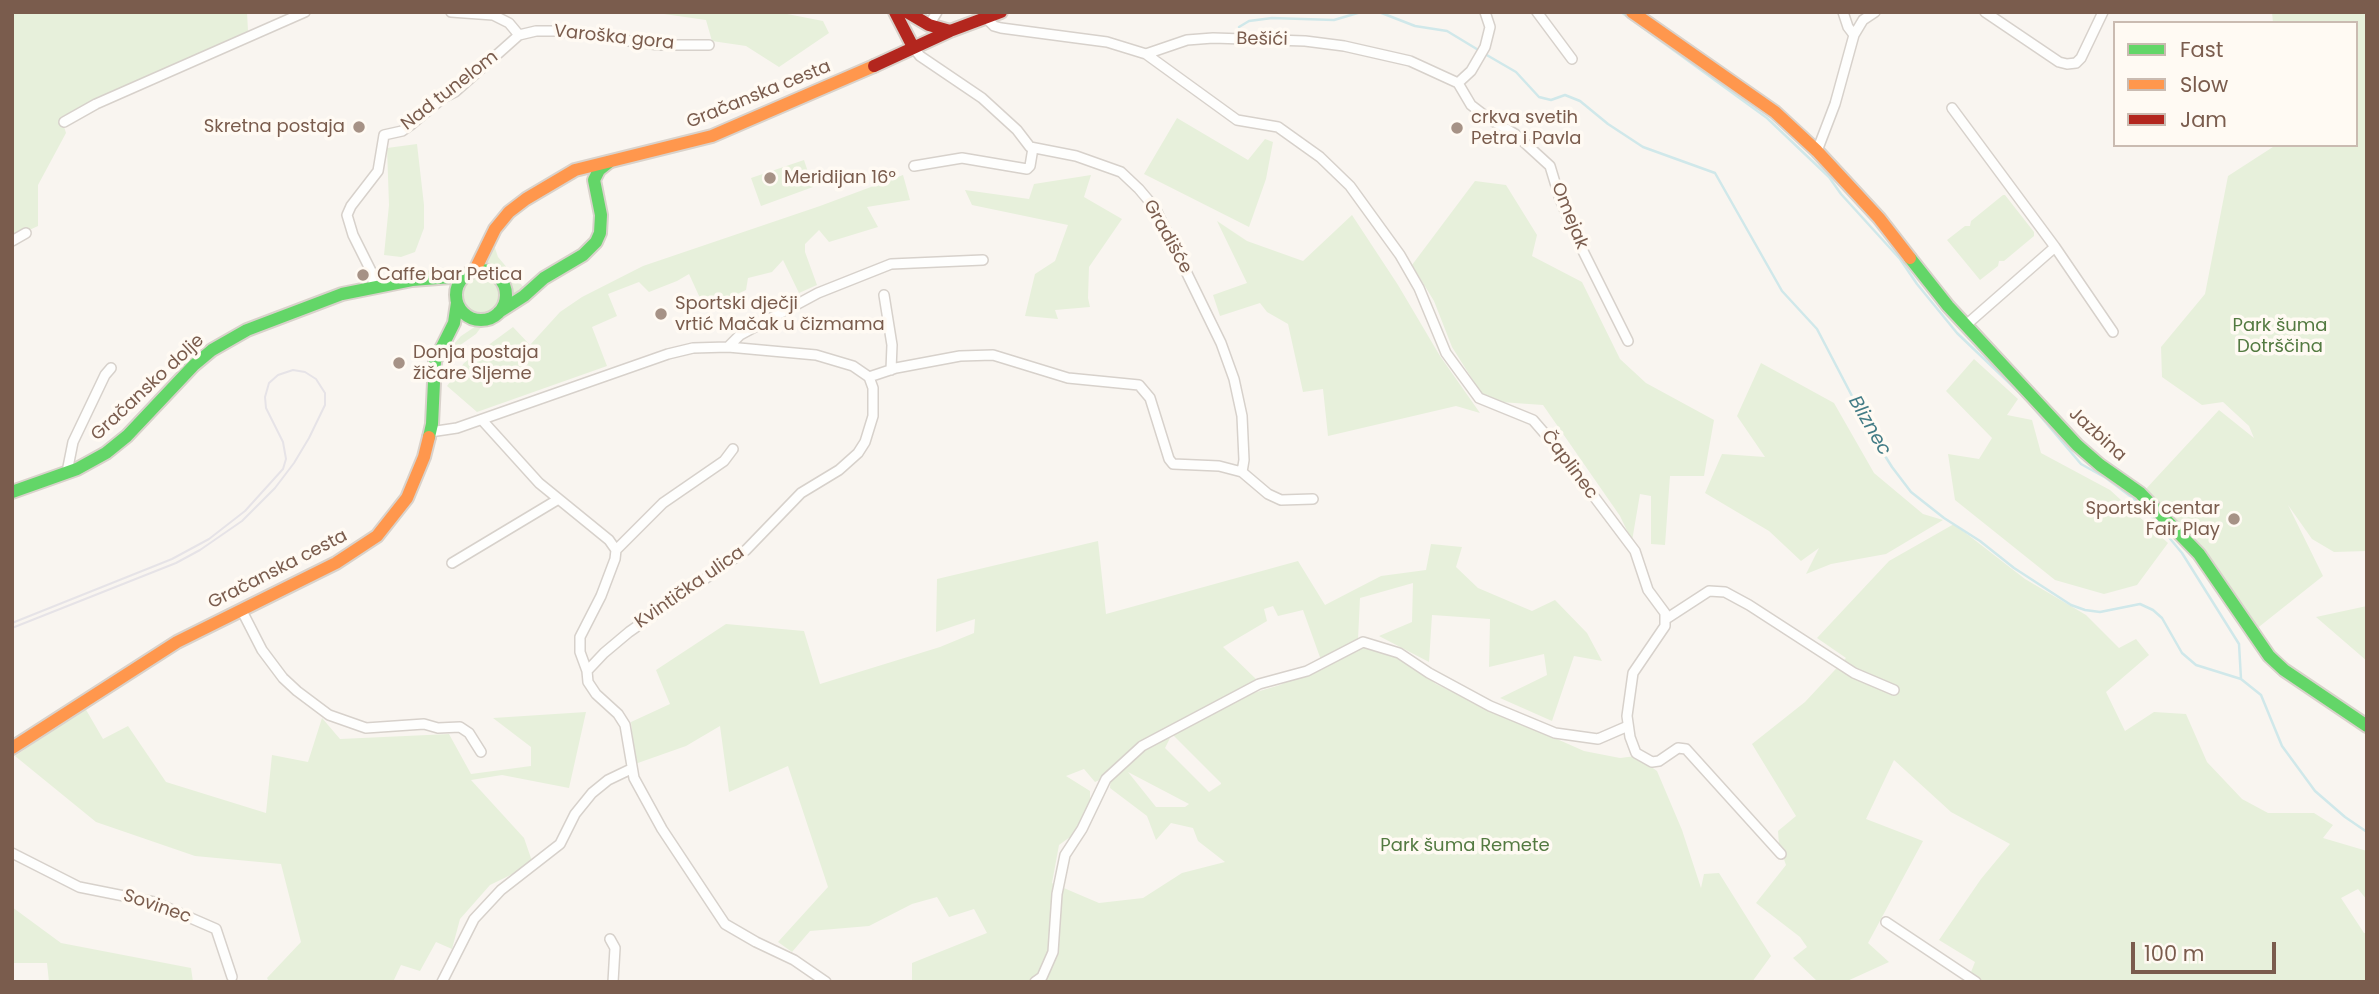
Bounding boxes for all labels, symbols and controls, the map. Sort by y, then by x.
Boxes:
street label: Varoška gora [553,21,675,55]
legend [2113,21,2358,147]
street label: Bešići [1236,29,1288,51]
text: Fast [2180,35,2223,64]
street label: Nad tunelom [397,46,503,136]
street label: Gračanska cesta [684,56,834,134]
text: Slow [2180,70,2228,99]
text: Jam [2180,105,2227,134]
place label: crkva svetih Petra i Pavla [1471,107,1581,150]
place label: Skretna postaja [204,116,345,138]
marker: Skretna postaja [351,119,367,135]
marker: crkva svetih Petra i Pavla [1449,120,1465,136]
place label: Meridijan 16° [784,167,896,189]
marker: Meridijan 16° [762,170,778,186]
street label: Omejak [1546,180,1592,252]
street label: Gradišće [1138,196,1196,278]
place label: Caffe bar Petica [377,264,522,286]
marker: Caffe bar Petica [355,267,371,283]
place label: Sportski dječji vrtić Mačak u čizmama [675,293,885,336]
marker: Sportski dječji vrtić Mačak u čizmama [653,306,669,322]
park label: Park šuma Dotrščina [2232,315,2328,358]
street label: Gračansko dolje [87,330,209,446]
place label: Donja postaja žičare Sljeme [413,342,539,384]
marker: Donja postaja žičare Sljeme [391,355,407,371]
water label: Bliznec [1843,392,1895,460]
street label: Jazbina [2064,403,2130,467]
street label: Čaplinec [1536,426,1602,504]
place label: Sportski centar Fair Play [2086,498,2220,540]
marker: Sportski centar Fair Play [2226,511,2242,527]
street label: Gračanska cesta [205,526,351,614]
street label: Kvintička ulica [631,542,749,634]
park label: Park šuma Remete [1380,835,1550,857]
street label: Sovinec [120,885,194,929]
scale bar [2134,928,2279,972]
text: 100 m [2144,939,2204,968]

